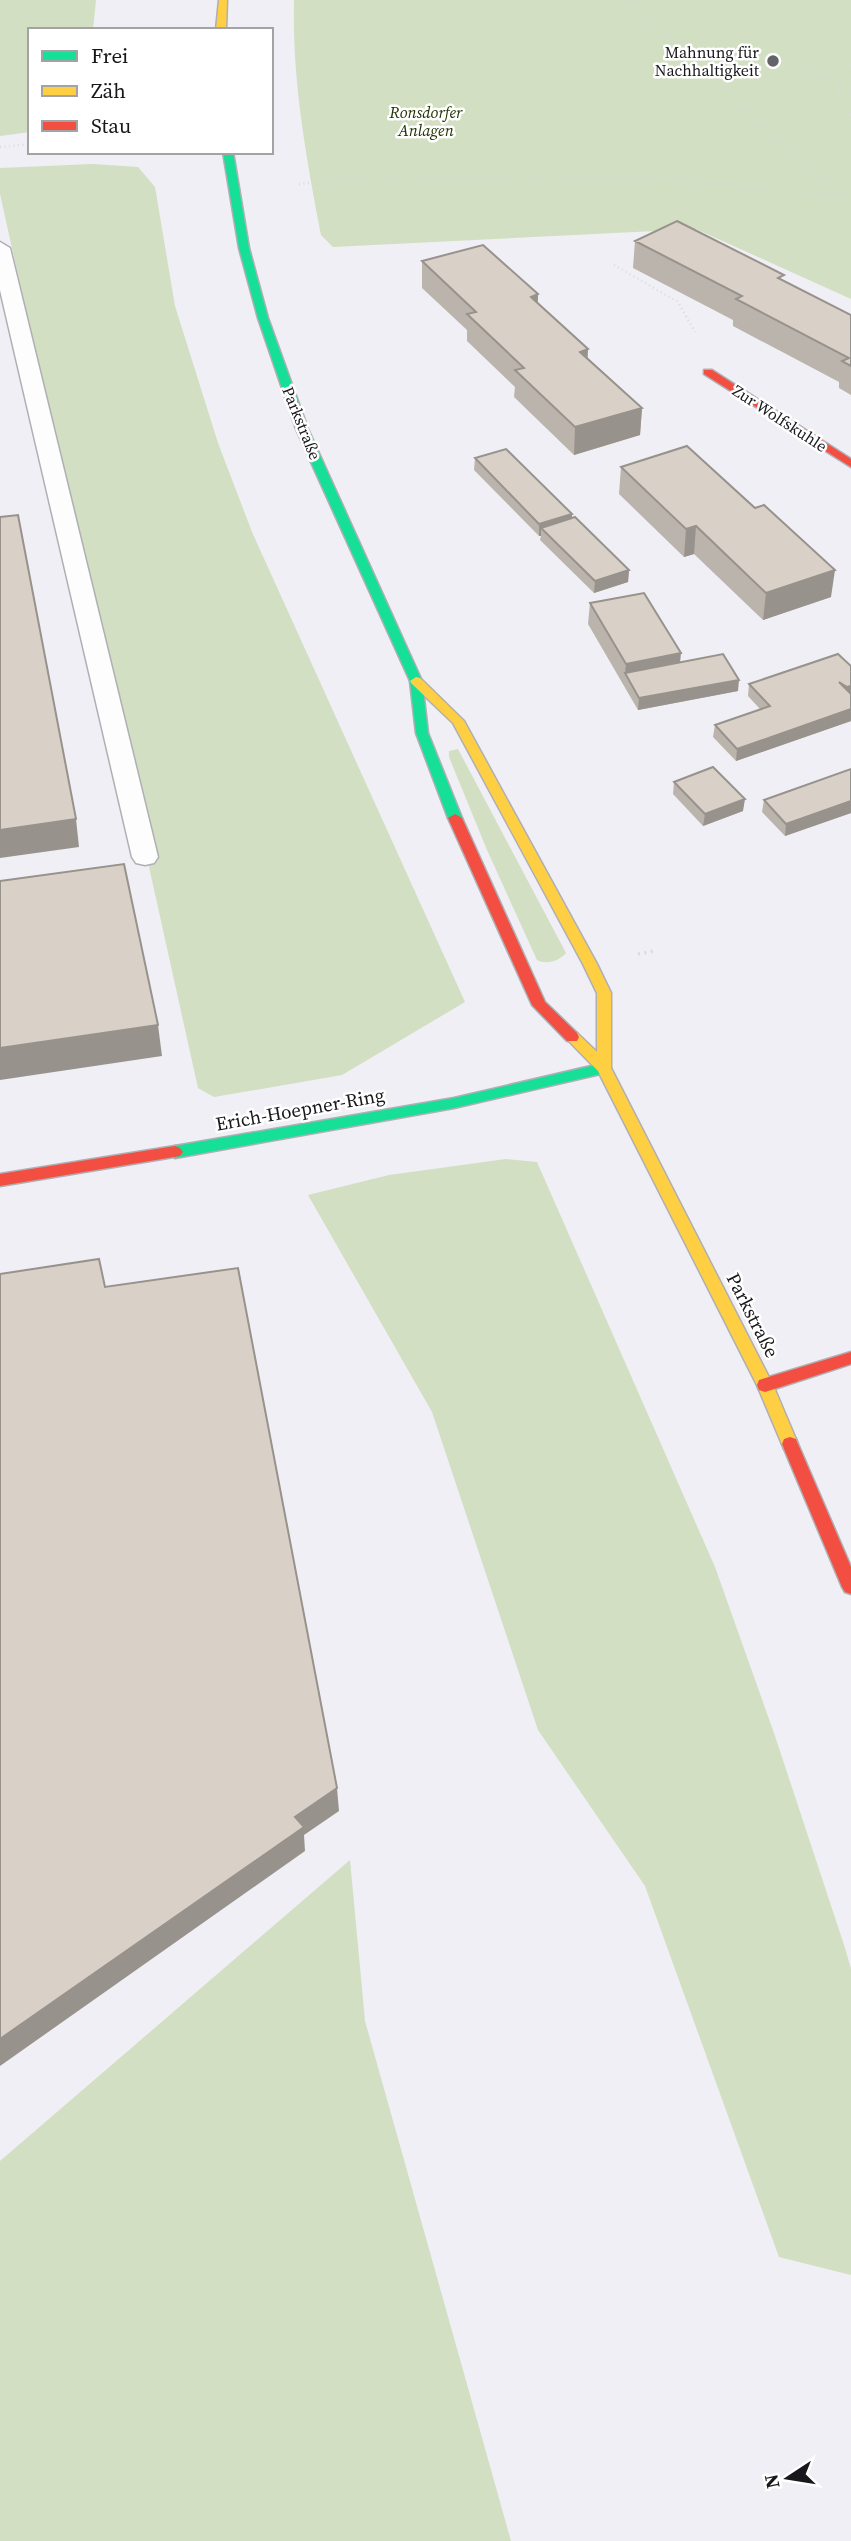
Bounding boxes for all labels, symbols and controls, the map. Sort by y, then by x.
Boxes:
legend [28,28,273,154]
text: Frei [91,41,128,70]
place label: Mahnung für Nachhaltigkeit [655,41,760,81]
marker: Mahnung für Nachhaltigkeit [765,53,781,69]
text: Zäh [91,76,126,105]
park label: Ronsdorfer Anlagen [389,101,463,141]
text: Stau [91,111,131,140]
street label: Zur Wolfskuhle [728,379,832,457]
street label: Parkstraße [277,383,327,463]
street label: Erich-Hoepner-Ring [213,1081,387,1137]
street label: Parkstraße [721,1268,785,1362]
north arrow [753,2443,823,2513]
text: N [757,2472,786,2491]

